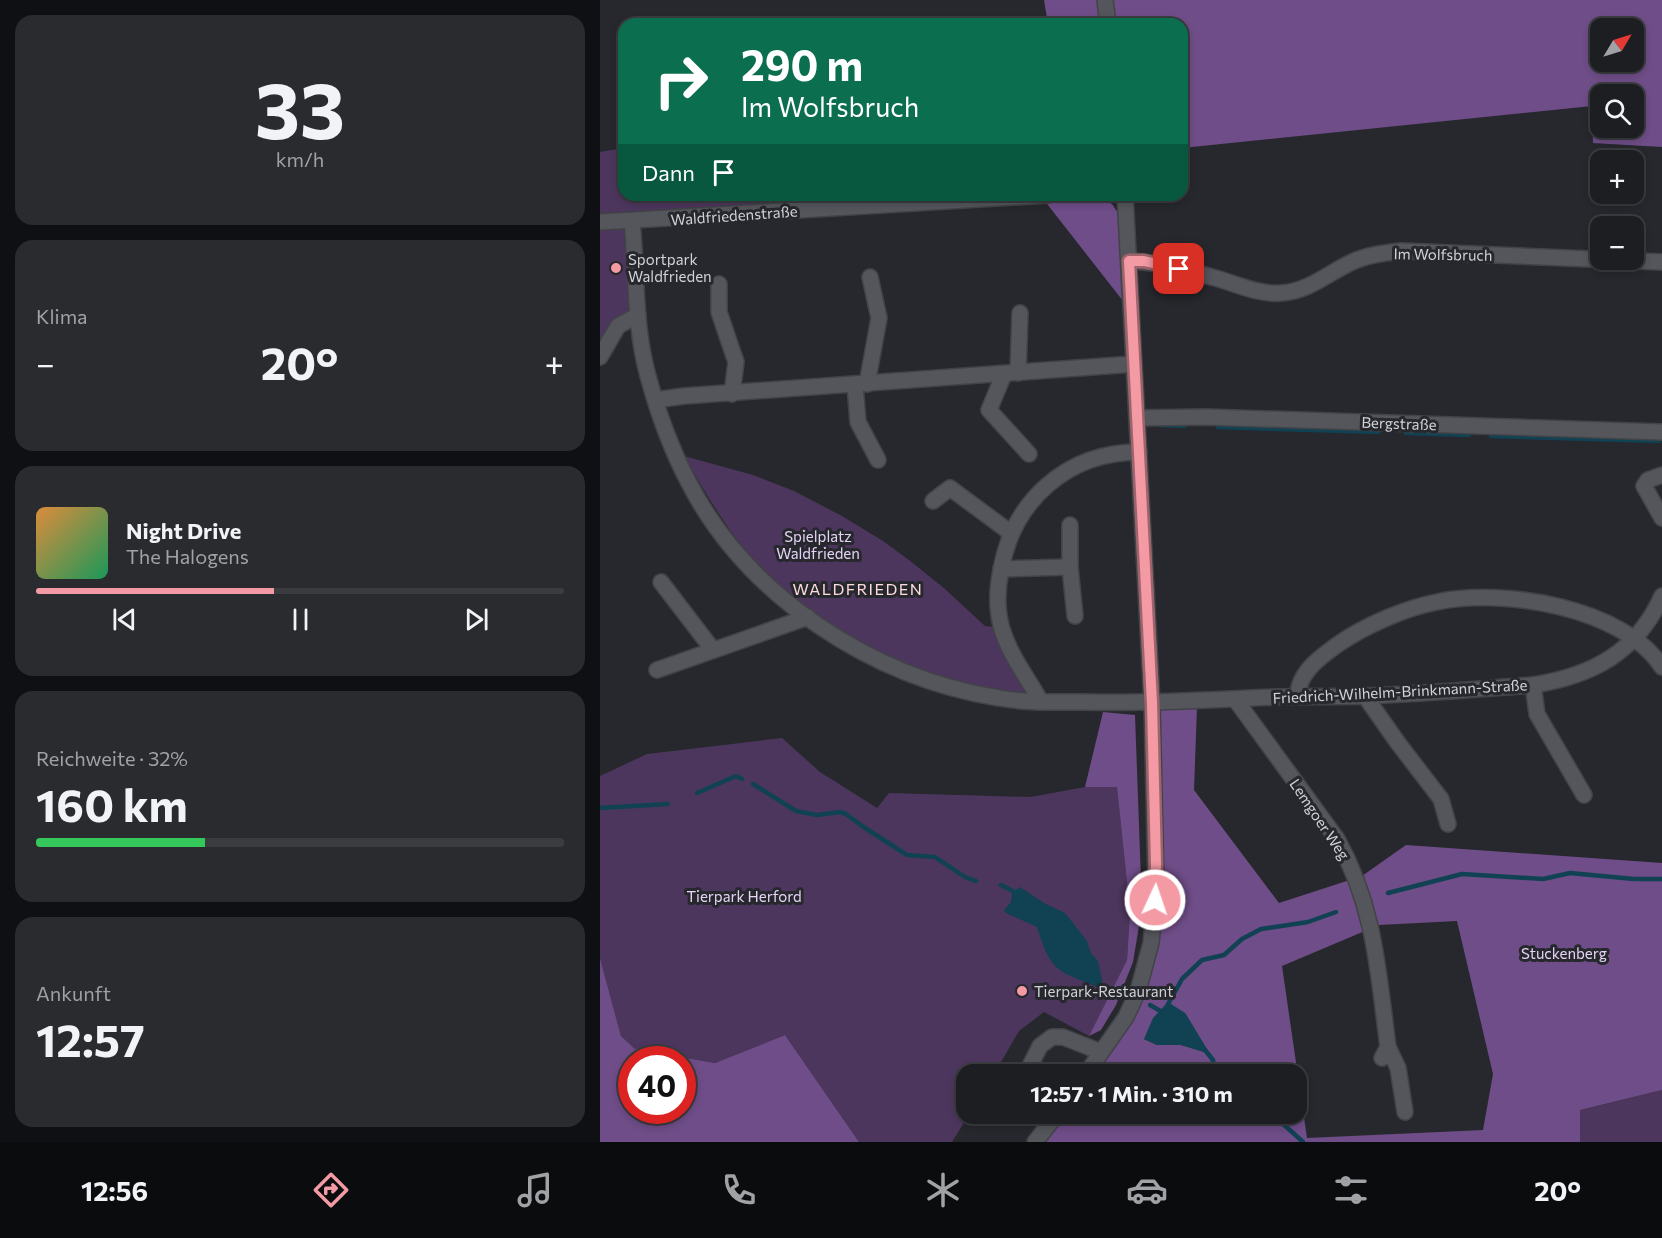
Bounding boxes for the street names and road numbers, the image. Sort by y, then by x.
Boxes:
street label: Waldfriedenstraße [670,202,798,228]
street label: Im Wolfsbruch [1393,244,1493,264]
street label: Bergstraße [1361,413,1437,433]
street label: Friedrich-Wilhelm-Brinkmann-Straße [1272,675,1528,707]
street label: Lemgoer Weg [1286,775,1354,863]

